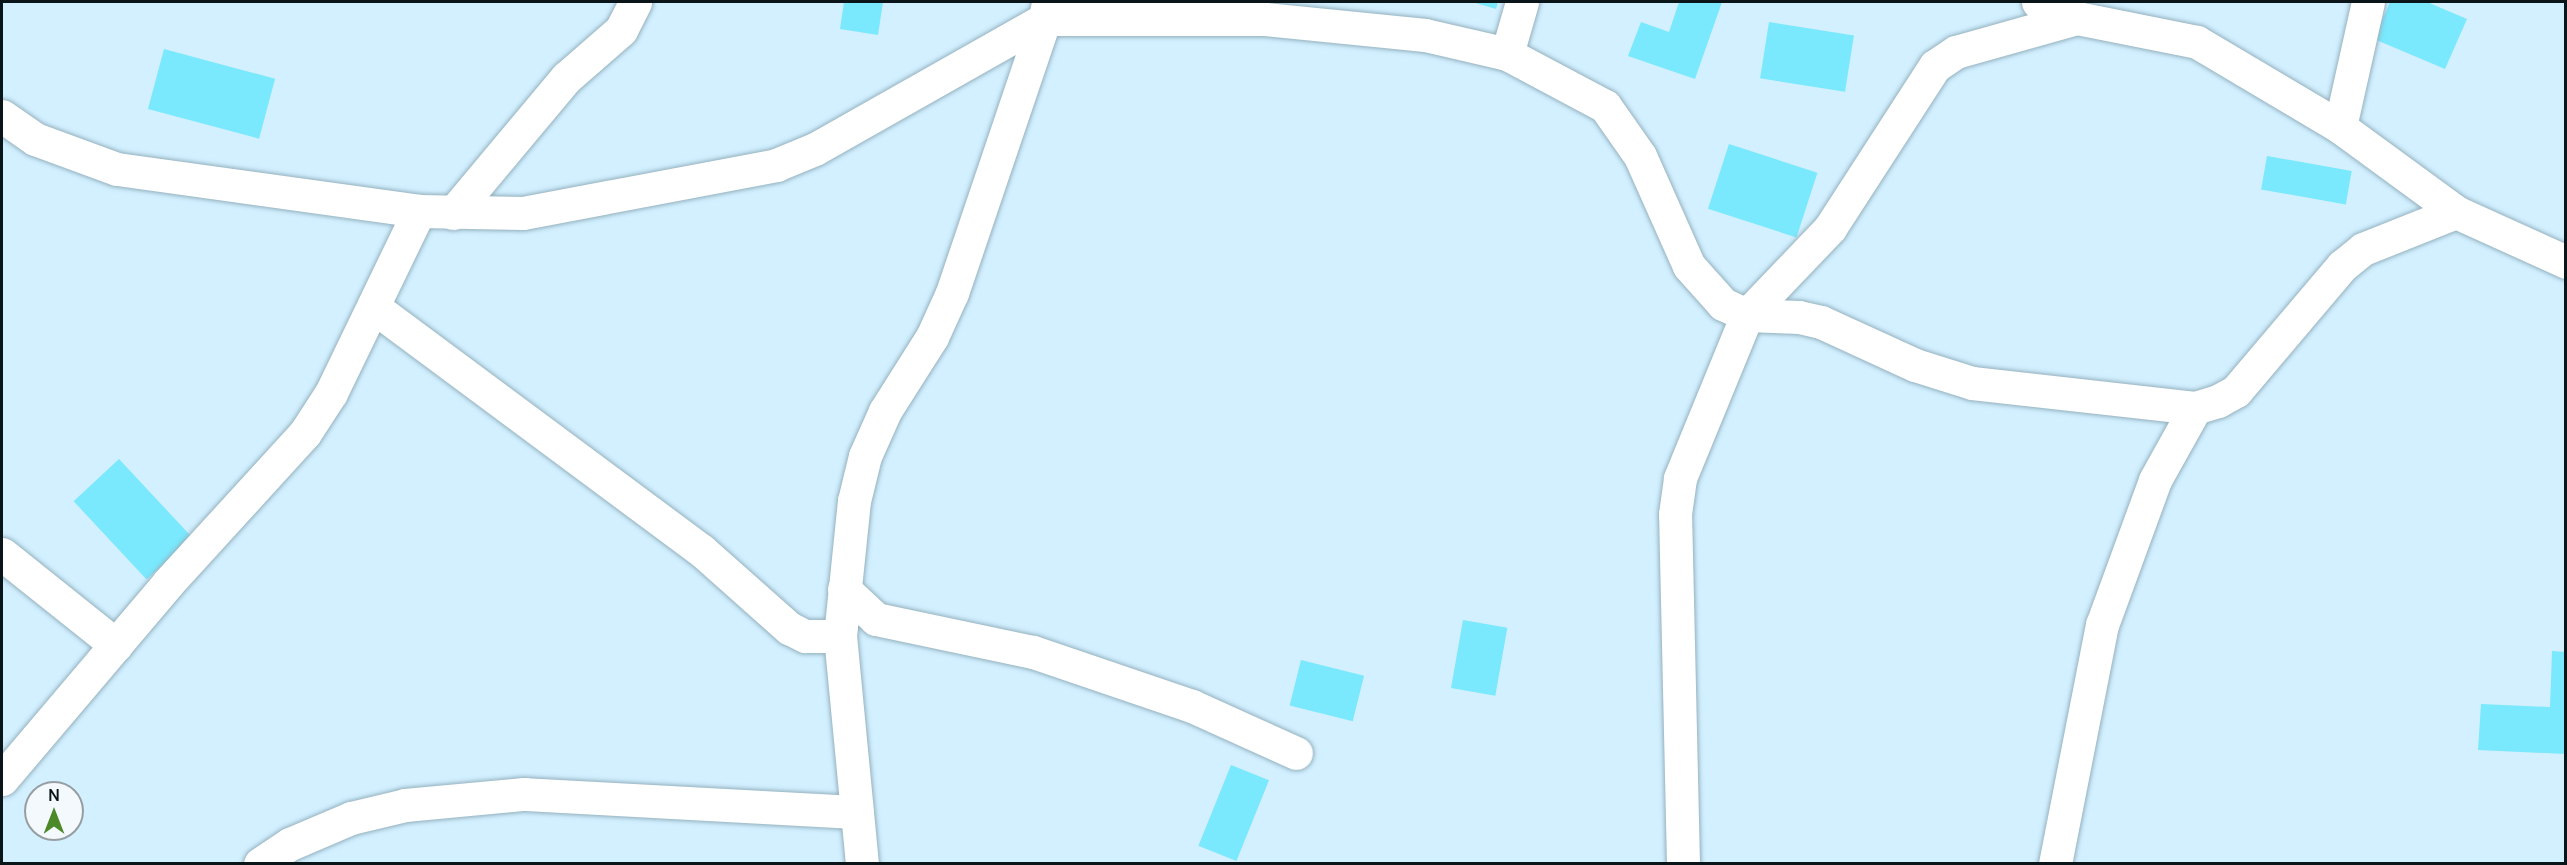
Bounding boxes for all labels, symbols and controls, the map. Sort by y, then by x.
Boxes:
north arrow [24,781,84,841]
text: N [48,784,60,806]

